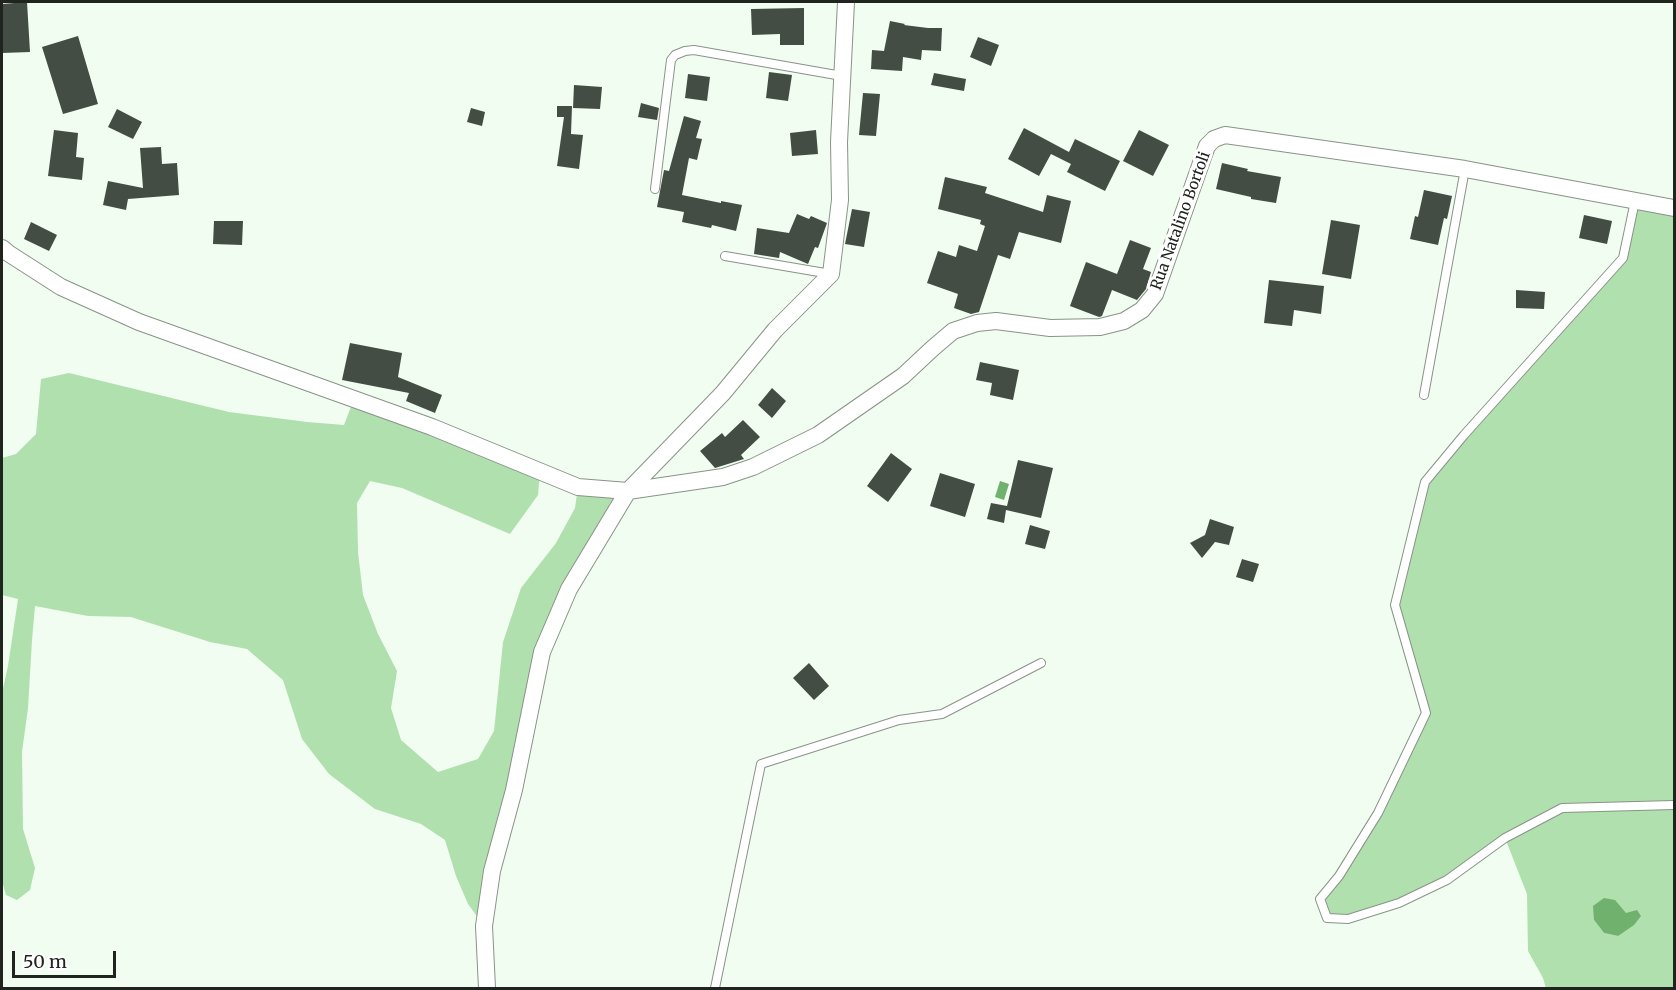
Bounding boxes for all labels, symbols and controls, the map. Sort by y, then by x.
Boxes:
street label: Rua Natalino Bortoli [1148,149,1214,293]
scale bar [15,939,118,977]
text: 50 m [23,950,67,973]

